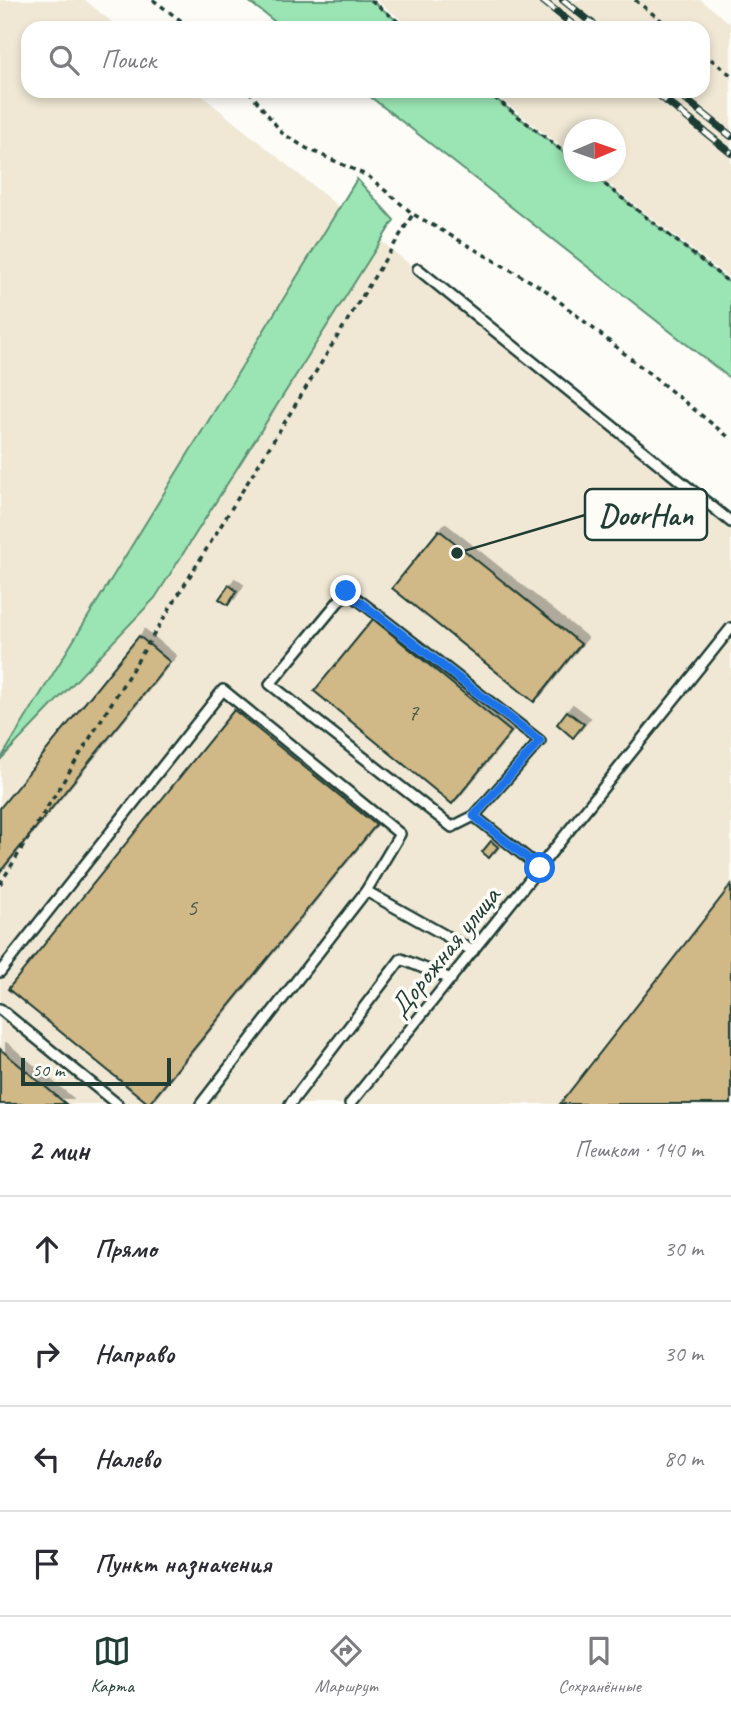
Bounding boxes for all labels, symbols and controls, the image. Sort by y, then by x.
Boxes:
search box [21,21,710,98]
icon: search [45,41,83,79]
text: Поиск [101,43,156,76]
north arrow [563,119,626,182]
callout: DoorHan [585,489,707,540]
text: DoorHan [599,496,694,534]
route end [330,575,361,606]
house number: 7 [408,697,420,727]
route start [524,852,555,883]
street label: Дорожная улица [381,878,509,1023]
house number: 5 [187,892,199,922]
scale bar [21,1055,172,1087]
text: 50 m [32,1058,64,1082]
text: 2 мин [28,1131,89,1169]
text: Пешком · 140 m [575,1135,703,1164]
icon: ahead [28,1230,66,1268]
text: Прямо [95,1232,157,1265]
text: 30 m [664,1234,703,1263]
icon: right [28,1335,66,1373]
text: Направо [95,1337,174,1370]
text: 30 m [664,1339,703,1368]
icon: left [28,1440,66,1478]
text: Налево [95,1442,161,1475]
text: 80 m [664,1444,703,1473]
icon: arrive [28,1545,66,1583]
text: Пункт назначения [95,1547,271,1580]
tab: Карта [90,1632,134,1698]
tab: Маршрут [315,1632,377,1698]
tab: Сохранённые [558,1632,641,1698]

